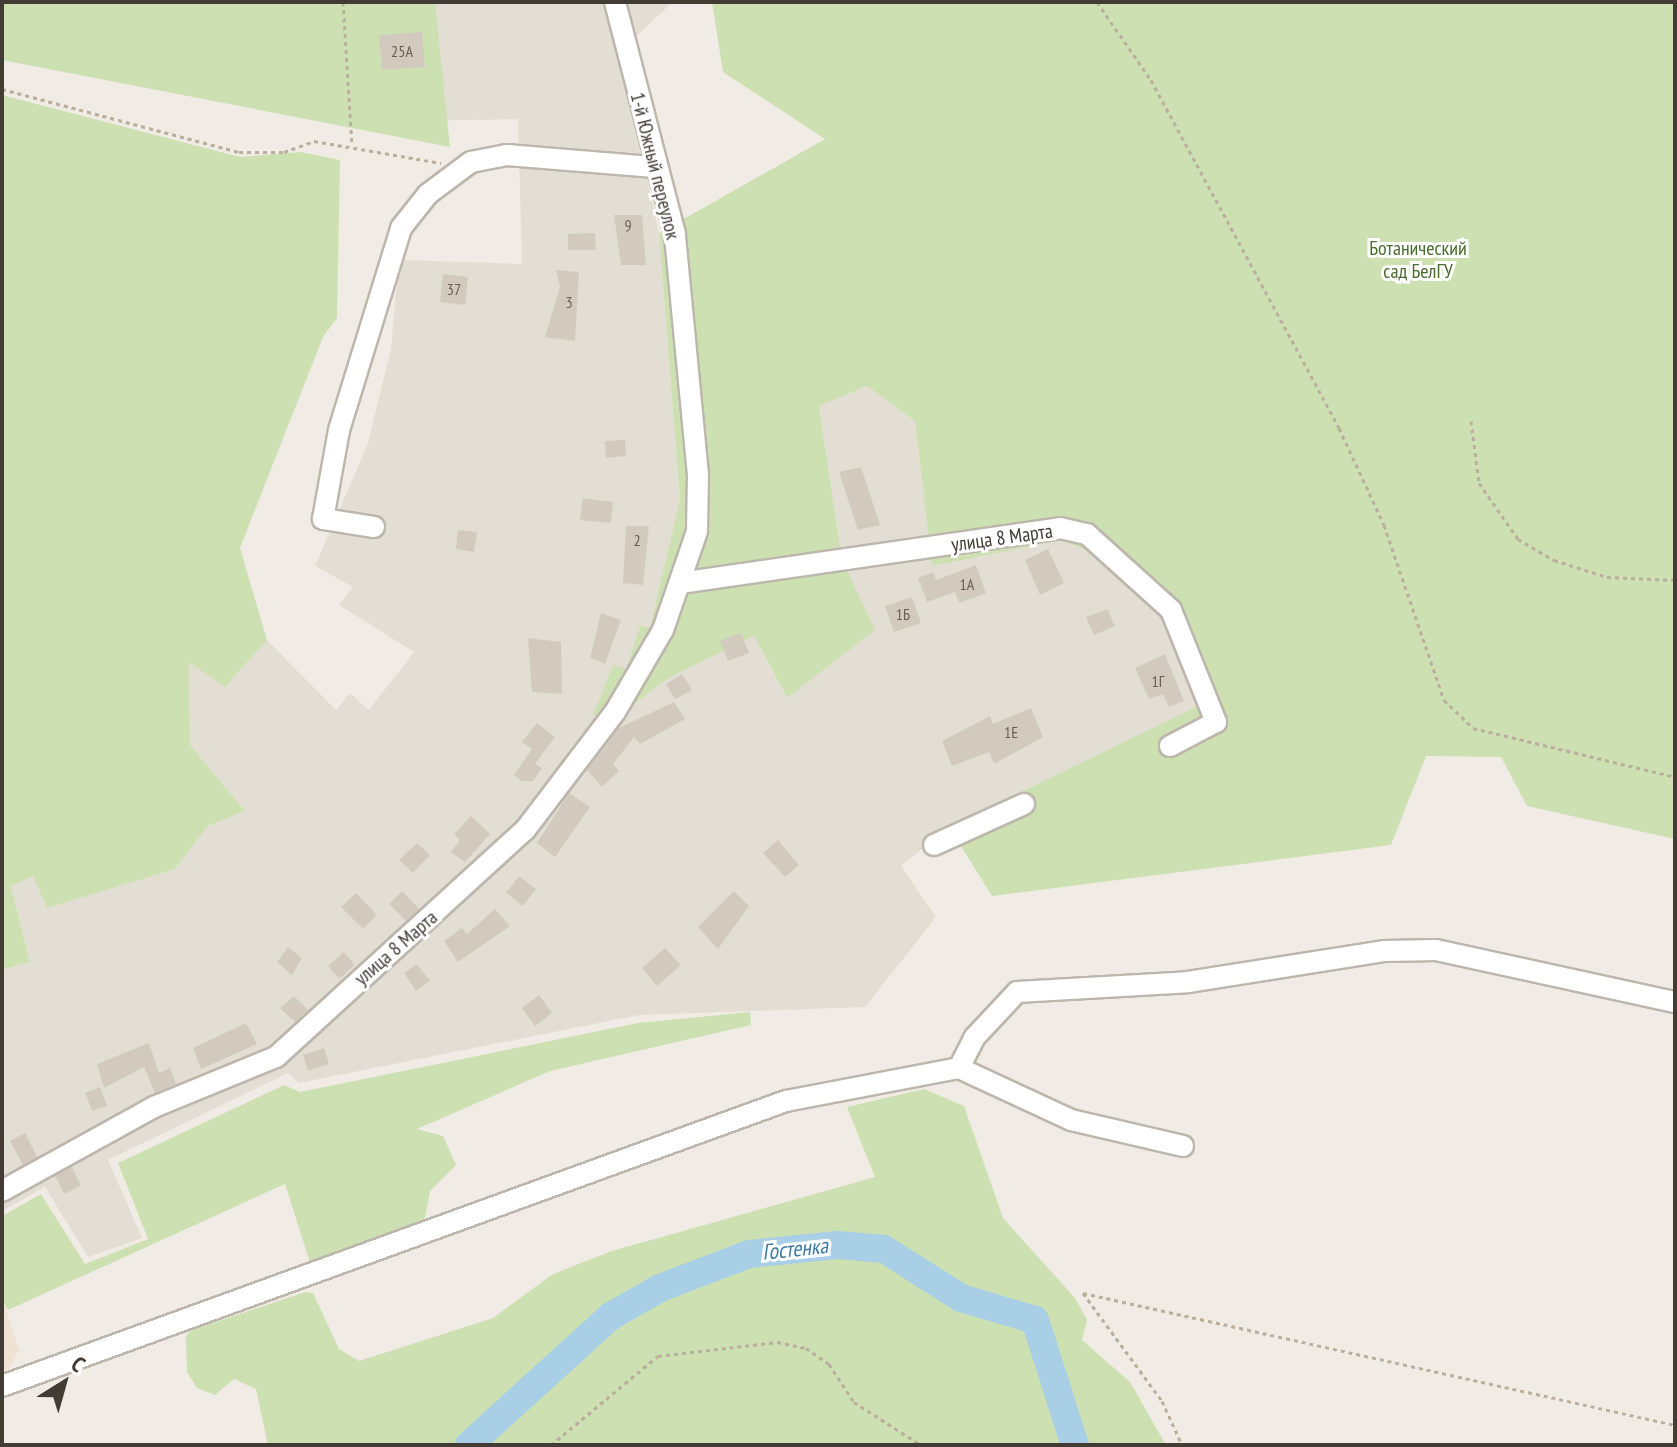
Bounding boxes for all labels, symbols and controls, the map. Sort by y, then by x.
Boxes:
house number: 25А [391,41,413,61]
street label: 1-й Южный переулок [625,90,685,242]
house number: 9 [624,215,632,235]
park label: Ботанический сад БелГУ [1369,236,1467,283]
house number: 37 [447,279,461,299]
house number: 3 [565,292,573,312]
street label: улица 8 Марта [950,519,1054,557]
house number: 2 [633,530,641,550]
house number: 1А [960,574,974,594]
house number: 1Б [896,604,910,624]
house number: 1Г [1152,671,1164,691]
house number: 1Е [1004,722,1018,742]
street label: улица 8 Марта [350,905,442,991]
water label: Гостенка [761,1232,829,1266]
north arrow [24,1343,104,1423]
text: С [66,1350,91,1378]

